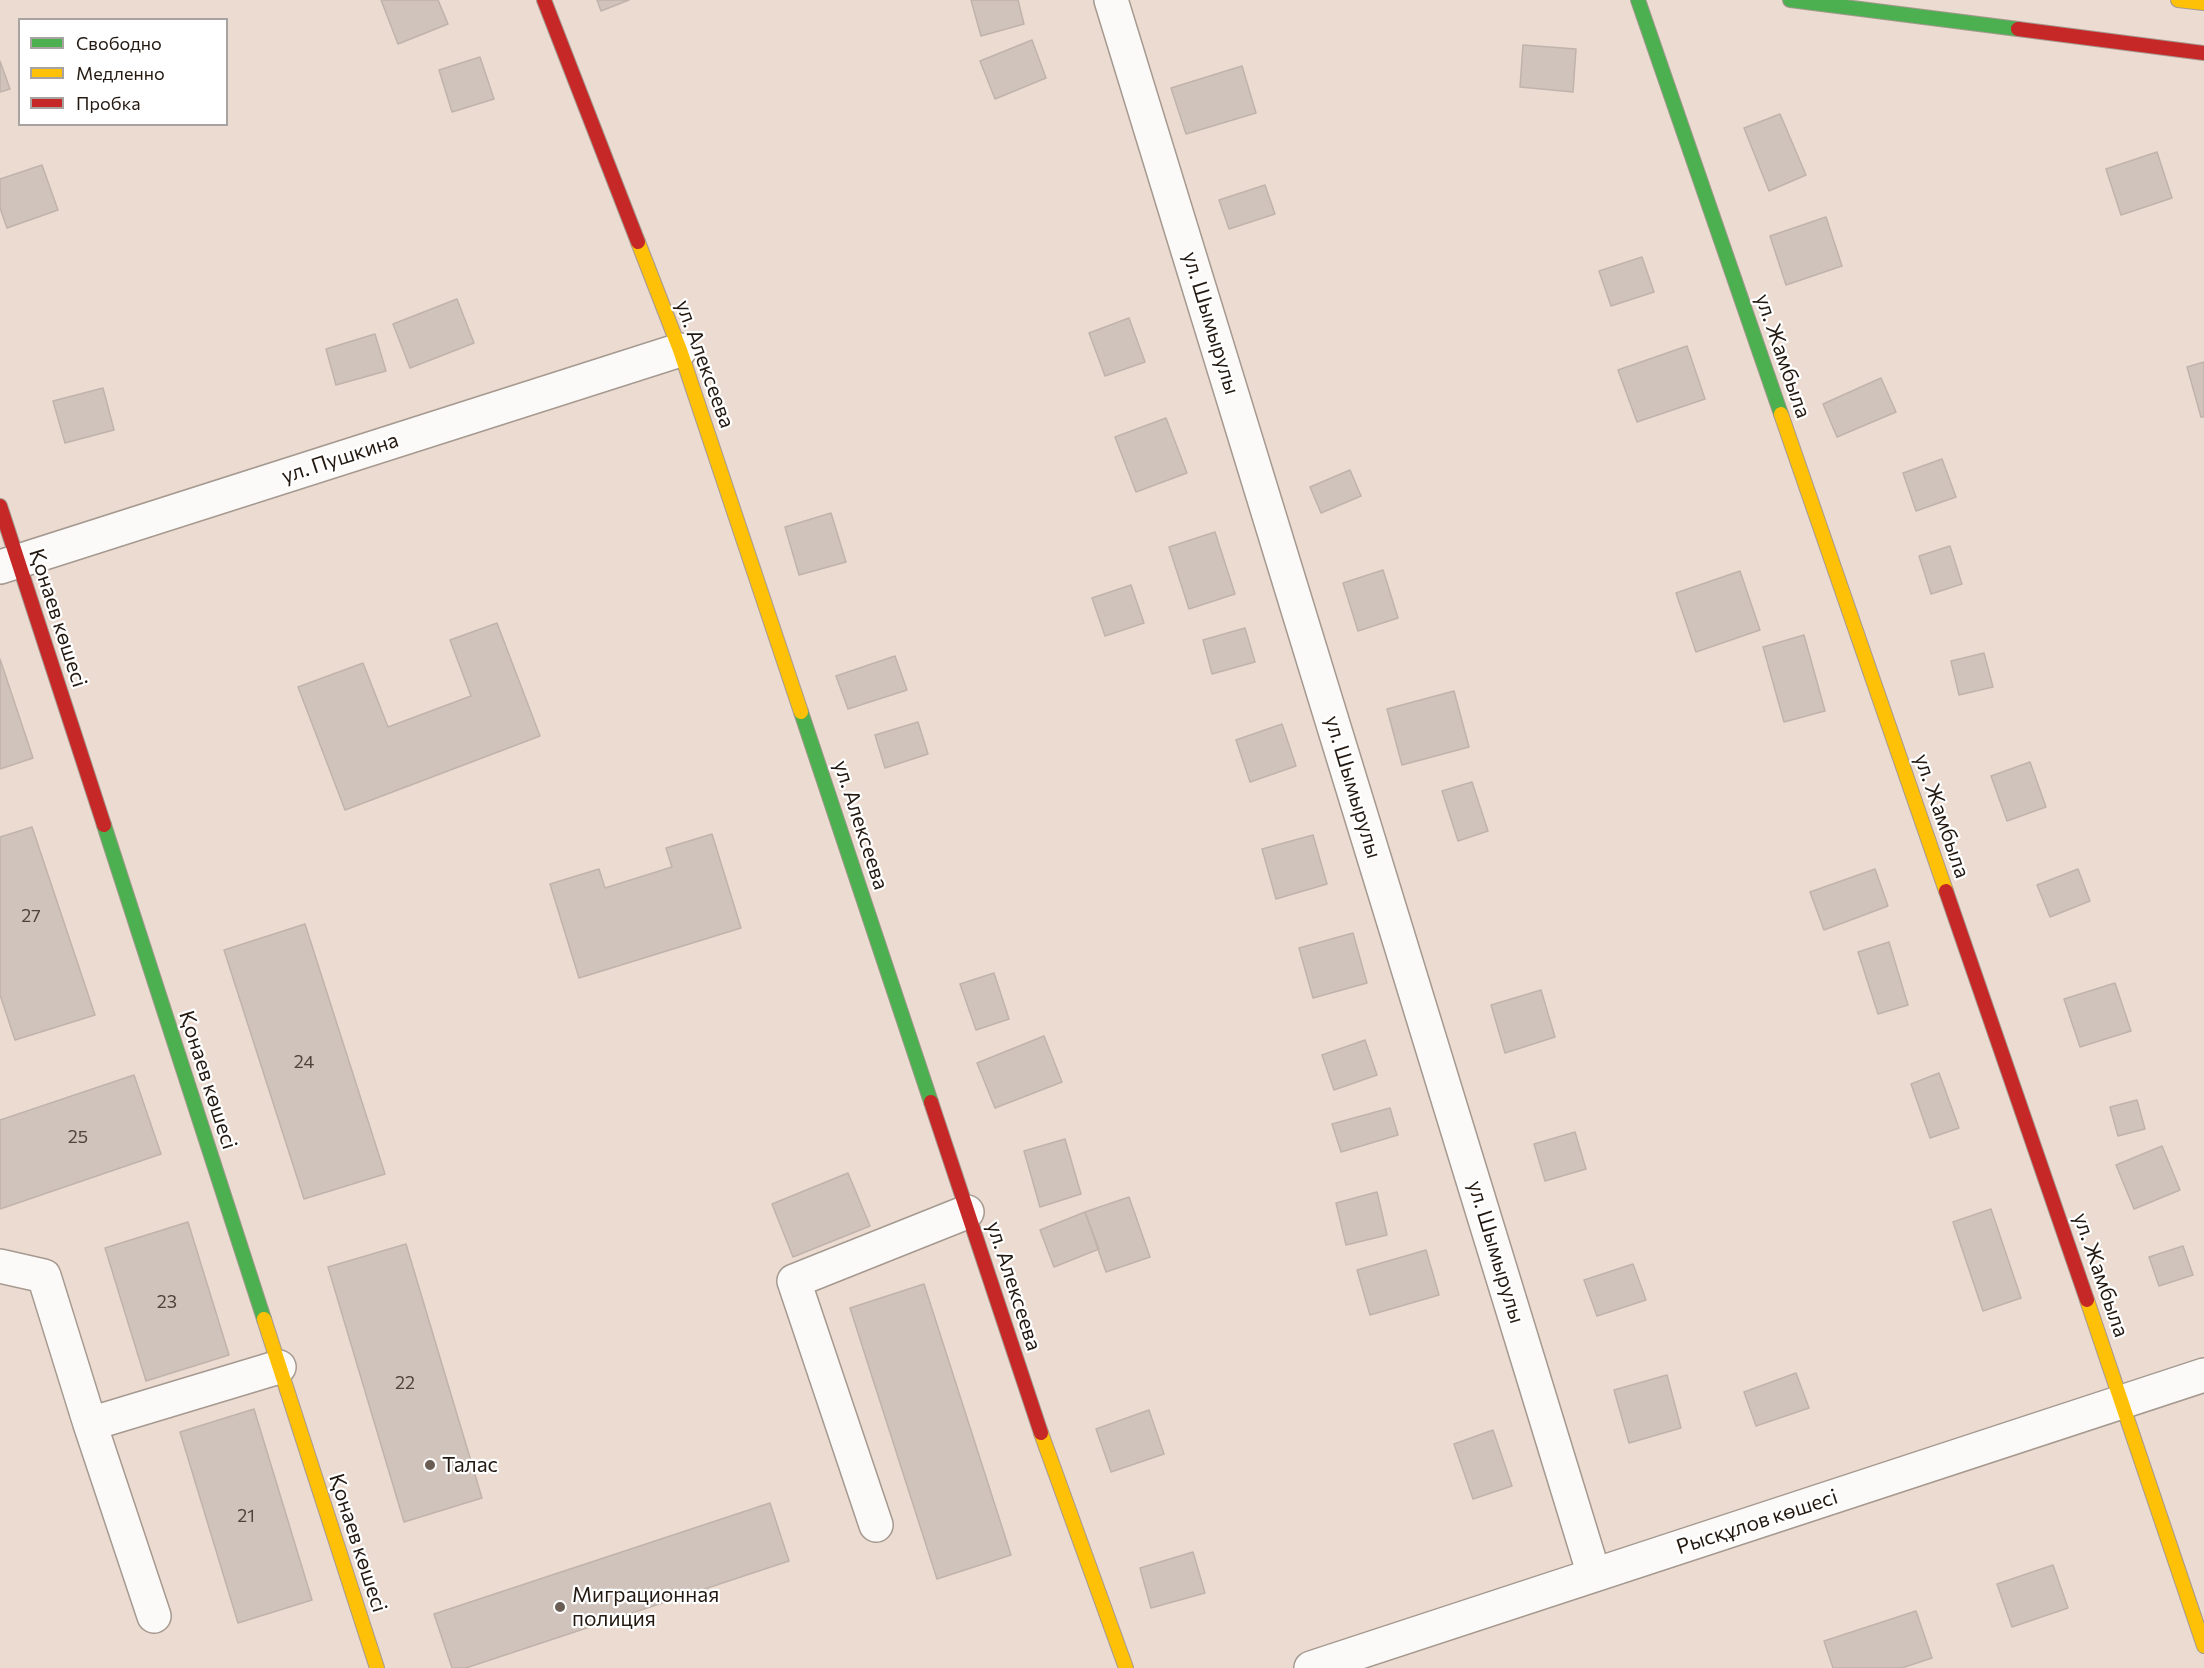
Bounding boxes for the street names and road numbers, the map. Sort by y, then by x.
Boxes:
street label: ул. Шымырулы [1177,248,1245,398]
street label: ул. Жамбыла [1750,291,1816,421]
street label: ул. Алексеева [670,297,740,431]
street label: ул. Пушкина [278,427,402,489]
street label: Қонаев көшесі [24,546,92,690]
street label: ул. Шымырулы [1319,712,1387,862]
street label: ул. Жамбыла [1909,751,1975,881]
street label: ул. Алексеева [828,757,894,893]
street label: Қонаев көшесі [174,1008,242,1152]
street label: ул. Шымырулы [1462,1177,1530,1327]
street label: ул. Жамбыла [2068,1210,2134,1340]
street label: ул. Алексеева [981,1218,1047,1354]
street label: Қонаев көшесі [324,1471,392,1615]
street label: Рысқұлов көшесі [1673,1484,1841,1560]

